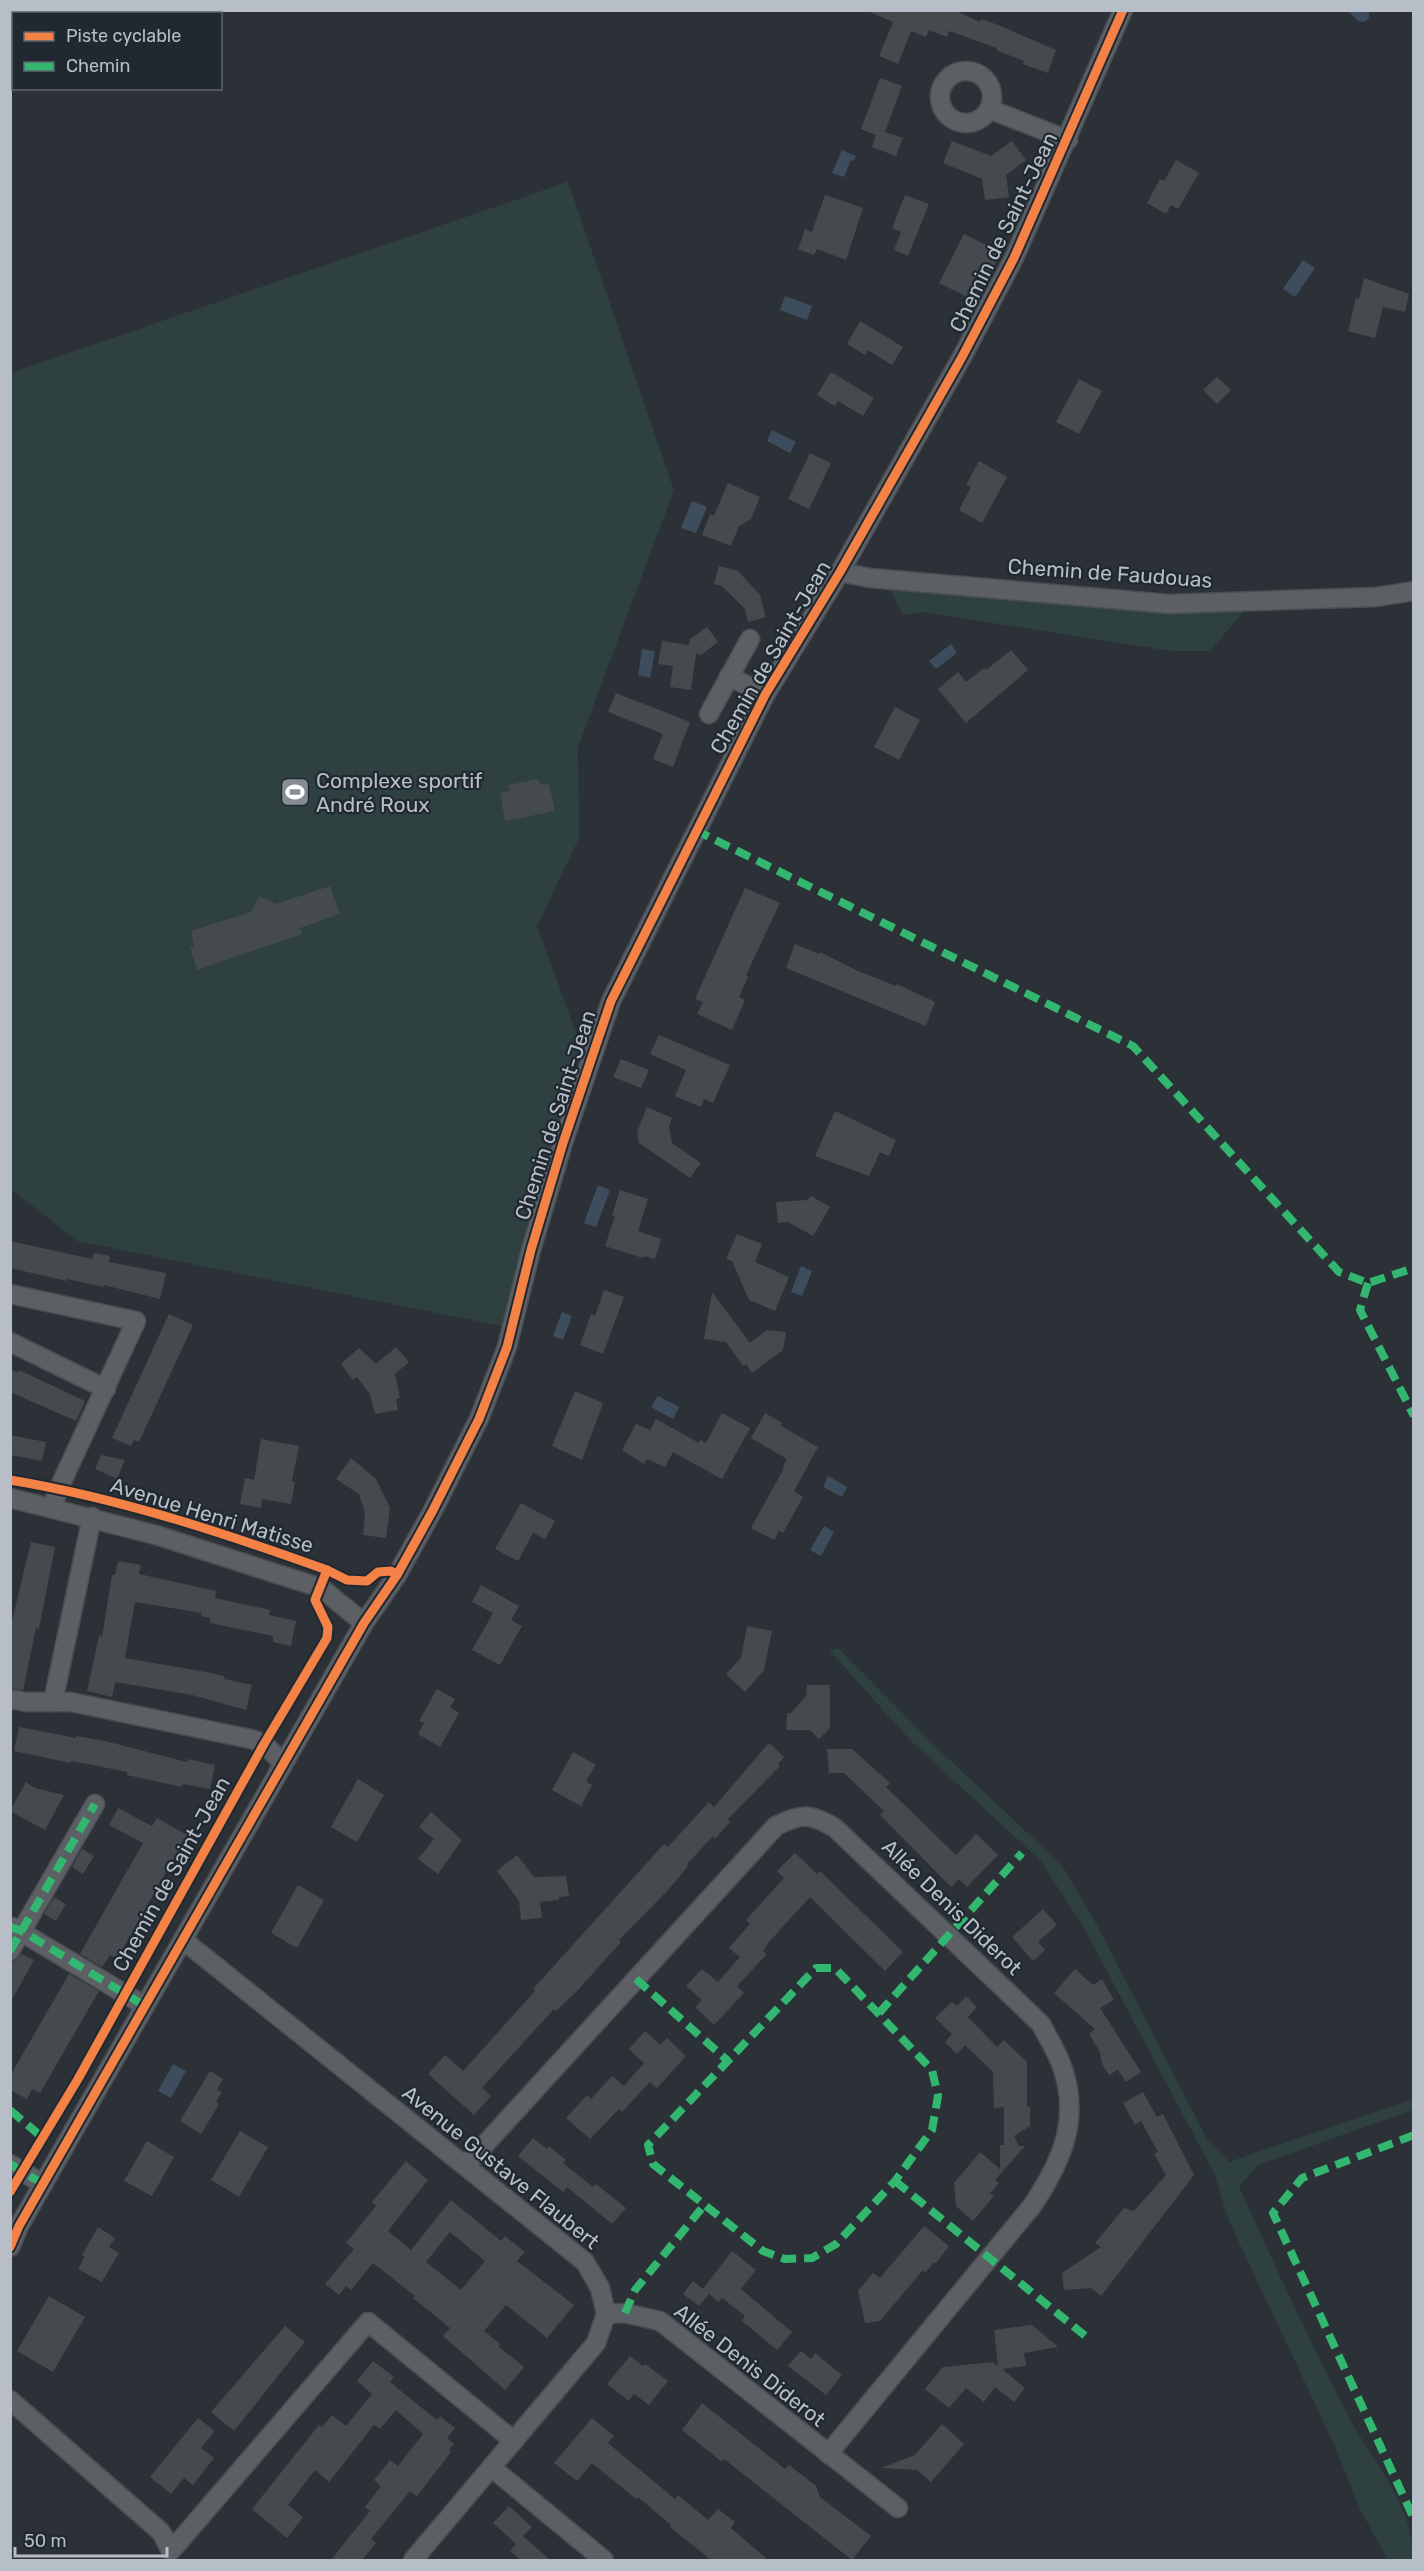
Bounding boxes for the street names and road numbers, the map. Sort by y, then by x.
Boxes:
street label: Chemin de Saint-Jean [944,128,1062,336]
street label: Chemin de Faudouas [1007,553,1213,593]
street label: Chemin de Saint-Jean [704,556,836,758]
street label: Chemin de Saint-Jean [509,1007,601,1223]
street label: Avenue Henri Matisse [107,1472,317,1558]
street label: Chemin de Saint-Jean [107,1772,235,1976]
street label: Allée Denis Diderot [877,1834,1027,1980]
street label: Avenue Gustave Flaubert [397,2080,605,2254]
street label: Allée Denis Diderot [670,2298,830,2432]

